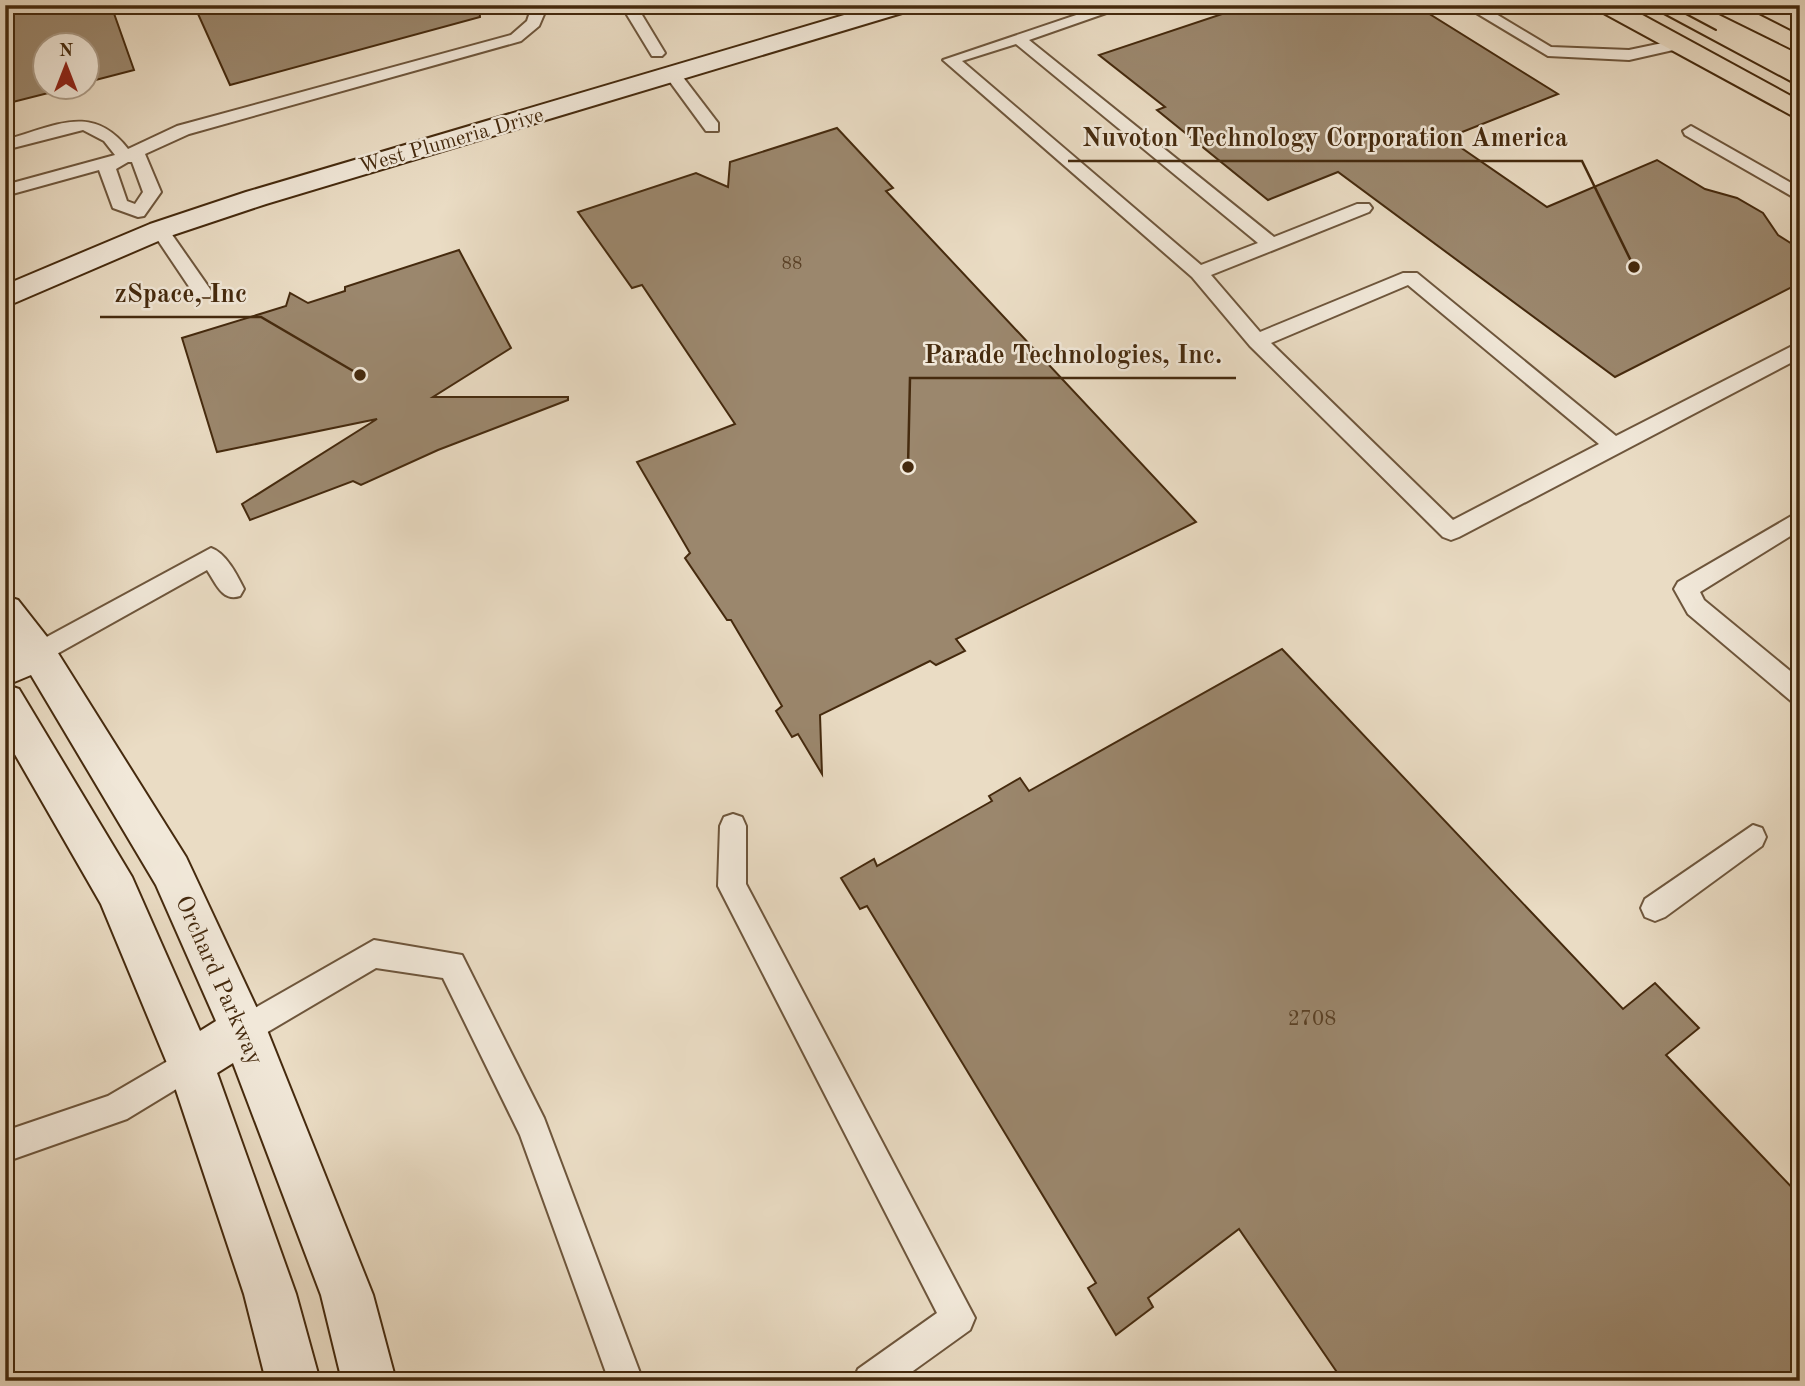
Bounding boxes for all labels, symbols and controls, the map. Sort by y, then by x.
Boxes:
north arrow [32,32,102,102]
text: N [59,42,74,61]
street label: West Plumeria Drive [357,105,546,178]
callout: Nuvoton Technology Corporation America [1068,114,1582,161]
text: Nuvoton Technology Corporation America [1082,126,1568,152]
house number: 88 [782,255,802,273]
callout: zSpace, Inc [100,270,261,317]
text: zSpace, Inc [115,282,247,308]
callout: Parade Technologies, Inc. [910,331,1236,378]
text: Parade Technologies, Inc. [924,343,1222,369]
street label: Orchard Parkway [170,893,266,1069]
house number: 2708 [1288,1009,1336,1030]

